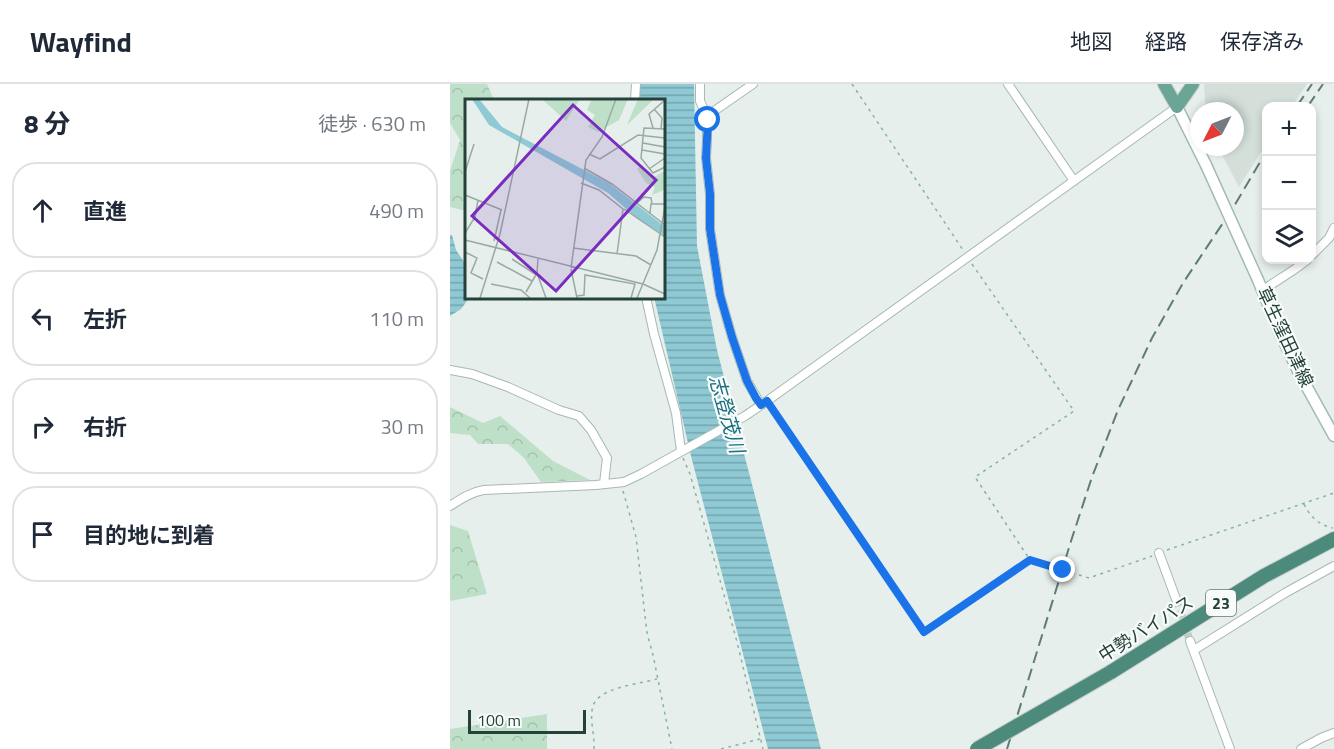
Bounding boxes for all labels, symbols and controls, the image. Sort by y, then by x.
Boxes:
text: Wayfind [30,20,132,63]
text: 地図 [1070,25,1112,57]
text: 経路 [1145,25,1187,57]
text: 保存済み [1220,25,1304,57]
inset map [465,99,664,298]
north arrow [1190,102,1244,156]
map controls [1262,102,1316,264]
button: + [1262,102,1316,156]
text: 8 分 [24,104,70,143]
route start [694,106,720,132]
text: 徒歩 · 630 m [318,108,426,139]
button: − [1262,156,1316,210]
icon: ahead [26,194,59,227]
text: 直進 [83,194,127,228]
text: 490 m [369,195,424,226]
button: layers [1262,210,1316,264]
street label: 草生窪田津線 [1250,282,1321,391]
icon: left [26,302,59,335]
text: 左折 [83,302,127,336]
text: 110 m [369,303,424,334]
water label: 志登茂川 [702,371,754,459]
icon: right [26,410,59,443]
text: 右折 [83,410,127,444]
text: 30 m [380,411,424,442]
icon: arrive [26,518,59,551]
text: 目的地に到着 [83,518,215,552]
route end [1049,556,1075,582]
street label: 中勢バイパス [1093,589,1199,669]
road number: 23 [1206,590,1236,616]
scale bar [468,707,586,734]
text: 100 m [477,708,521,732]

